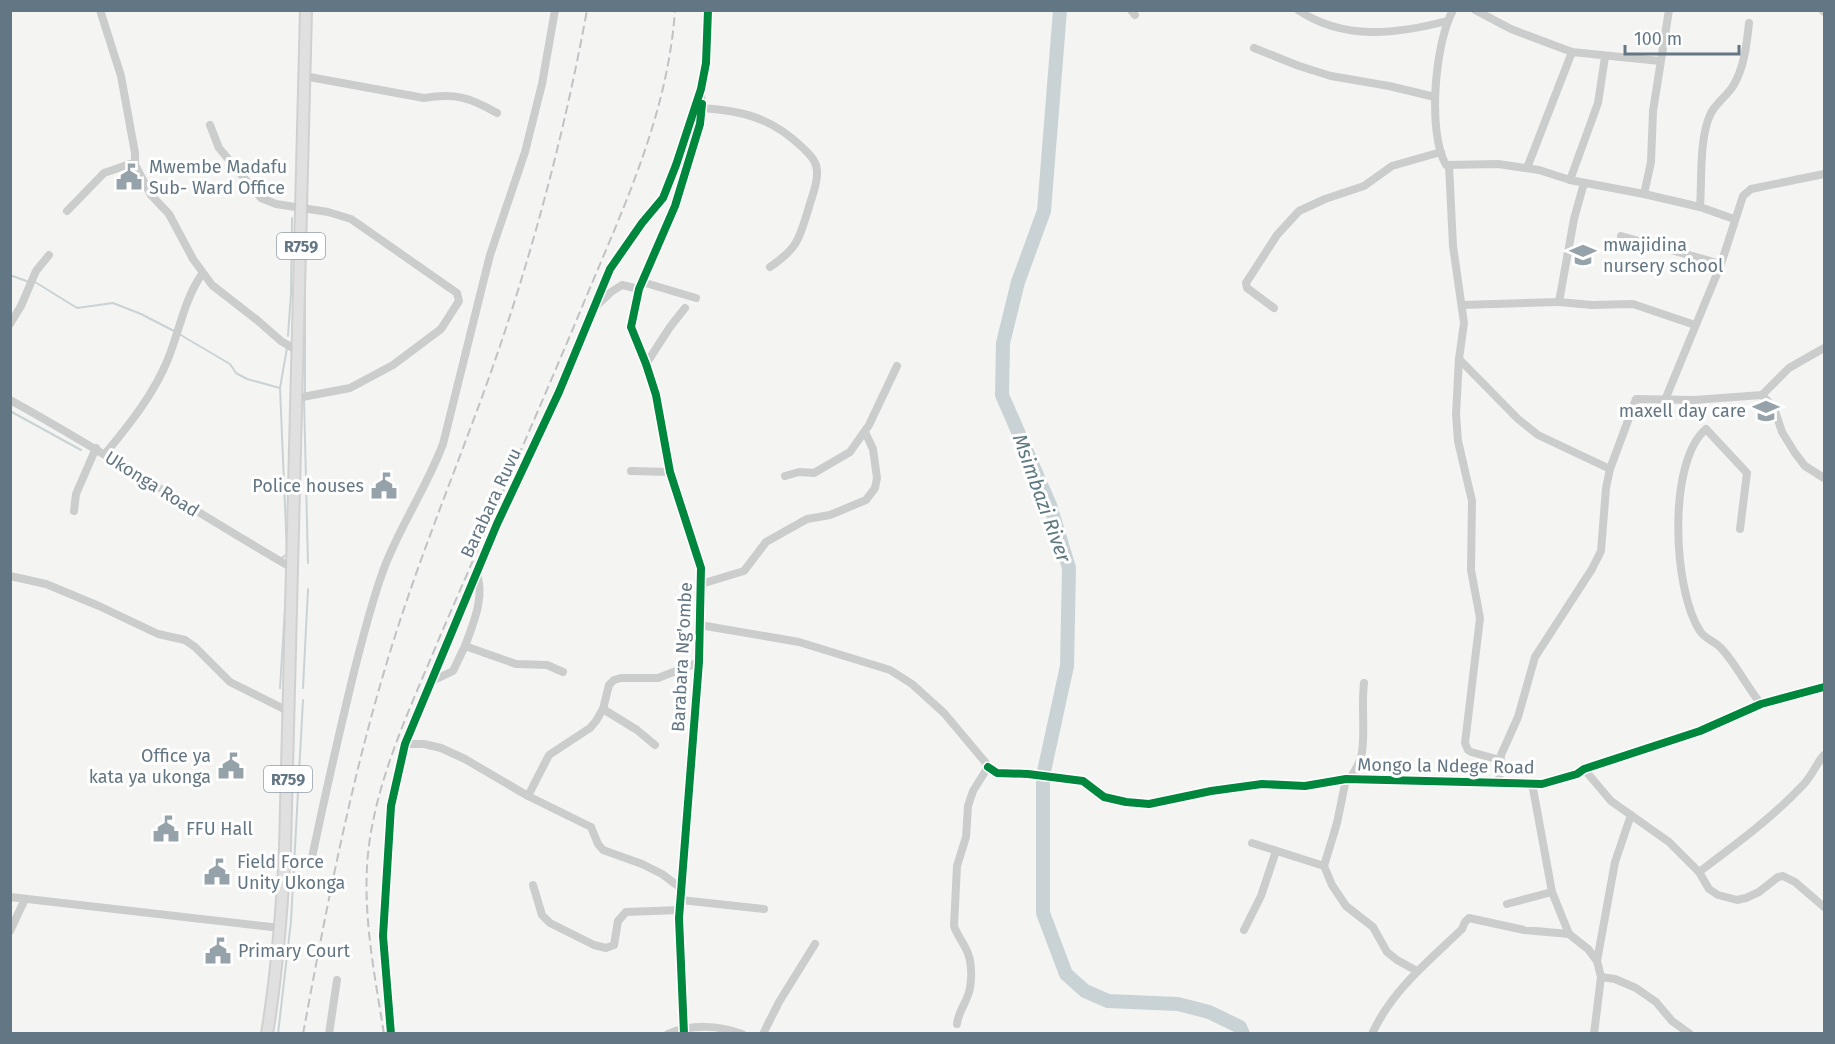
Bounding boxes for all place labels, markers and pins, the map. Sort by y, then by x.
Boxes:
place label: Mwembe Madafu Sub- Ward Office [149,156,287,199]
public building icon: Mwembe Madafu Sub- Ward Office [114,162,144,192]
place label: mwajidina nursery school [1603,234,1723,277]
school or university icon: mwajidina nursery school [1568,240,1598,270]
school or university icon: maxell day care [1751,396,1781,426]
place label: maxell day care [1619,400,1746,422]
public building icon: Police houses [369,471,399,501]
place label: Police houses [252,475,364,497]
place label: Office ya kata ya ukonga [89,745,211,788]
public building icon: Office ya kata ya ukonga [216,751,246,781]
public building icon: FFU Hall [151,814,181,844]
place label: FFU Hall [186,818,253,840]
place label: Field Force Unity Ukonga [237,851,345,894]
public building icon: Field Force Unity Ukonga [202,857,232,887]
public building icon: Primary Court [203,936,233,966]
place label: Primary Court [238,940,351,962]

